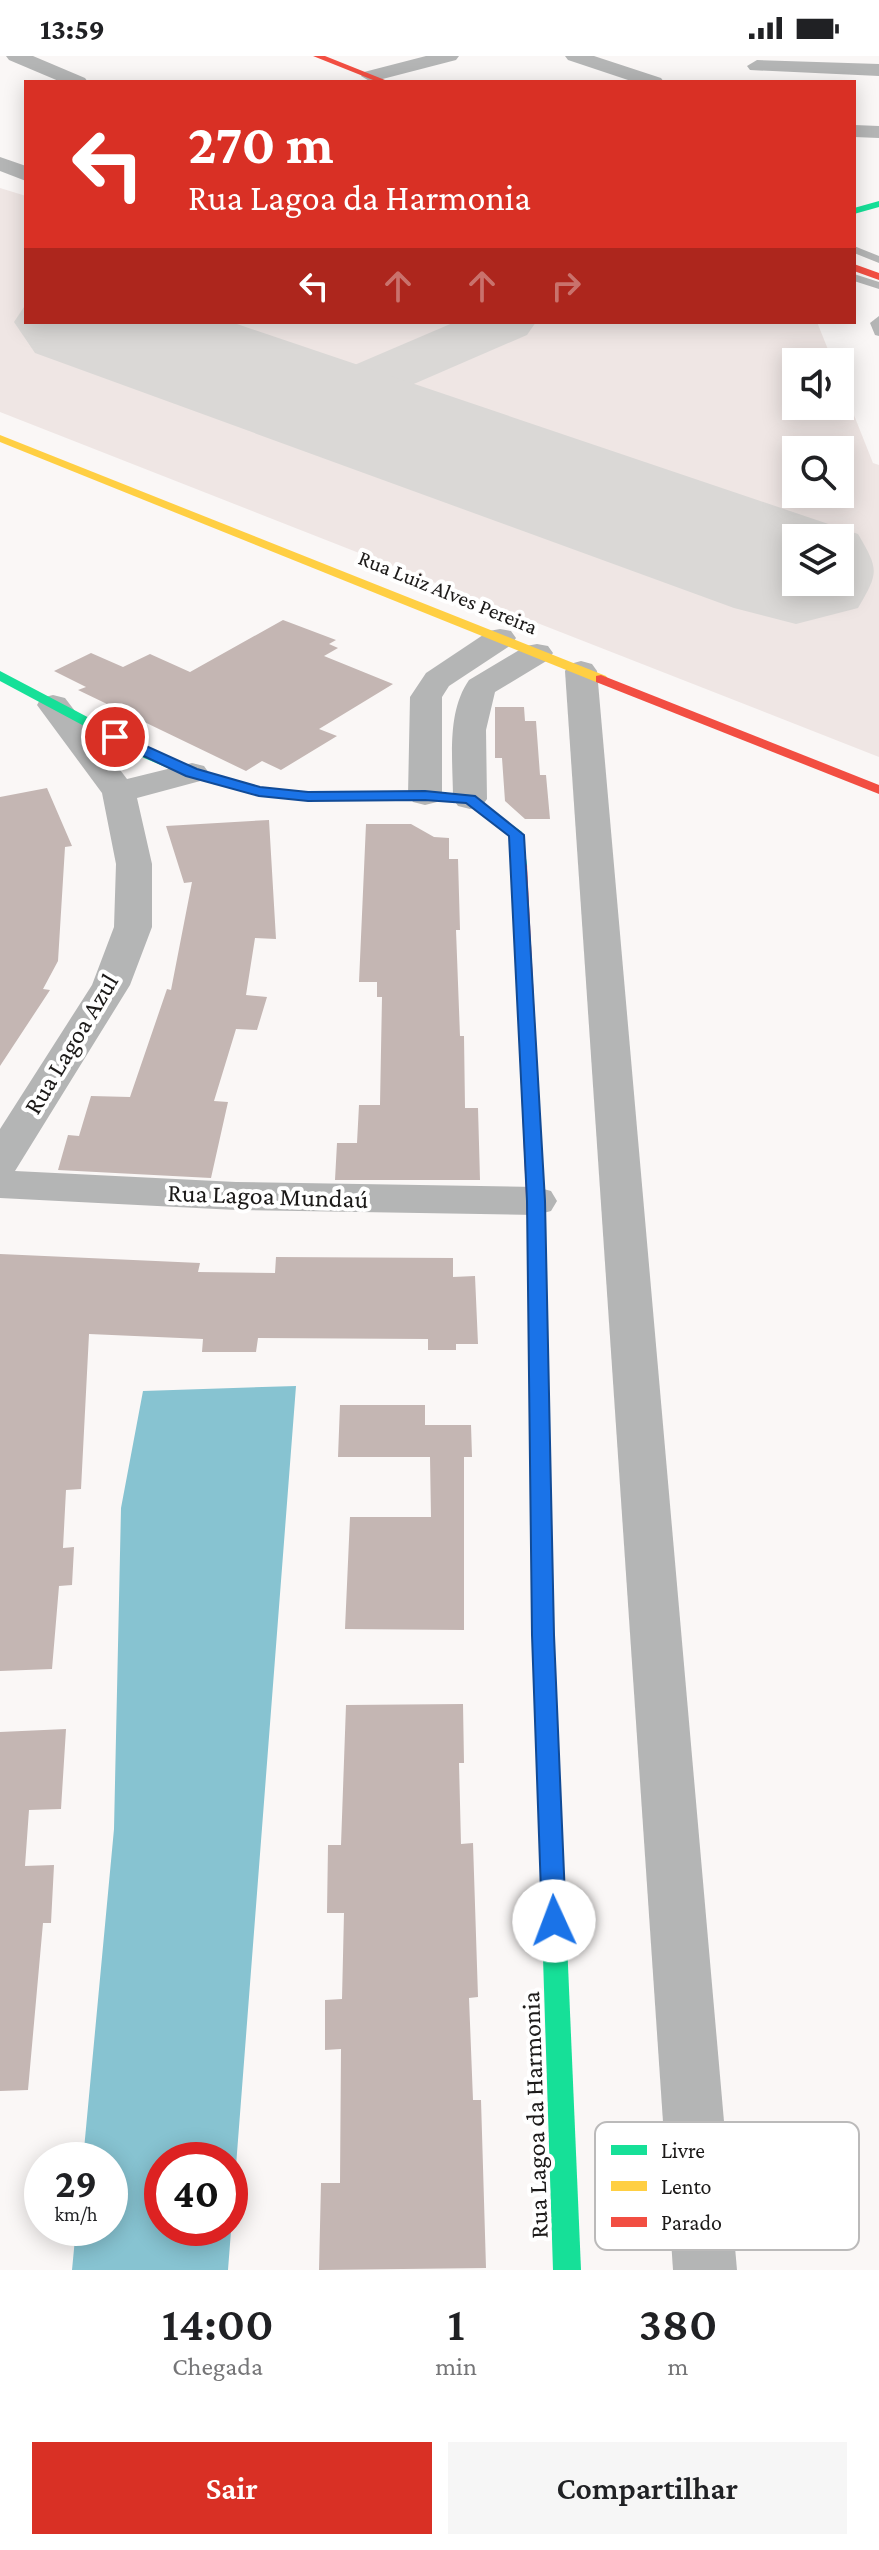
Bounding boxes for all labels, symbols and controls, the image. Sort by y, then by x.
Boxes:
text: 13:59 [40,12,105,45]
icon: left [56,112,160,216]
text: 270 m [188,113,334,175]
text: Rua Lagoa da Harmonia [188,178,531,218]
icon: left [292,264,336,308]
icon: ahead [376,264,420,308]
icon: ahead [460,264,504,308]
icon: right [544,264,588,308]
map controls [782,348,854,596]
button: sound [782,348,854,420]
button: search [782,436,854,508]
button: layers [782,524,854,596]
street label: Rua Luiz Alves Pereira [355,545,541,639]
pin [81,703,149,771]
icon: arrive [93,715,137,759]
street label: Rua Lagoa Azul [18,968,124,1119]
street label: Rua Lagoa Mundaú [167,1178,369,1214]
position arrow [512,1879,596,1963]
street label: Rua Lagoa da Harmonia [516,1991,554,2239]
legend [595,2122,859,2250]
text: Livre [661,2138,705,2163]
speed limit sign: 40 [144,2142,248,2246]
text: 29 [55,2161,97,2206]
text: Lento [661,2174,712,2199]
text: km/h [54,2203,98,2225]
text: Parado [661,2210,722,2235]
text: 14:00 [162,2297,273,2350]
text: 1 [447,2297,465,2350]
text: 380 [639,2297,717,2350]
text: Chegada [172,2352,263,2381]
text: min [435,2352,477,2381]
text: m [667,2352,688,2381]
button: Sair [32,2442,432,2534]
button: Compartilhar [448,2442,847,2534]

